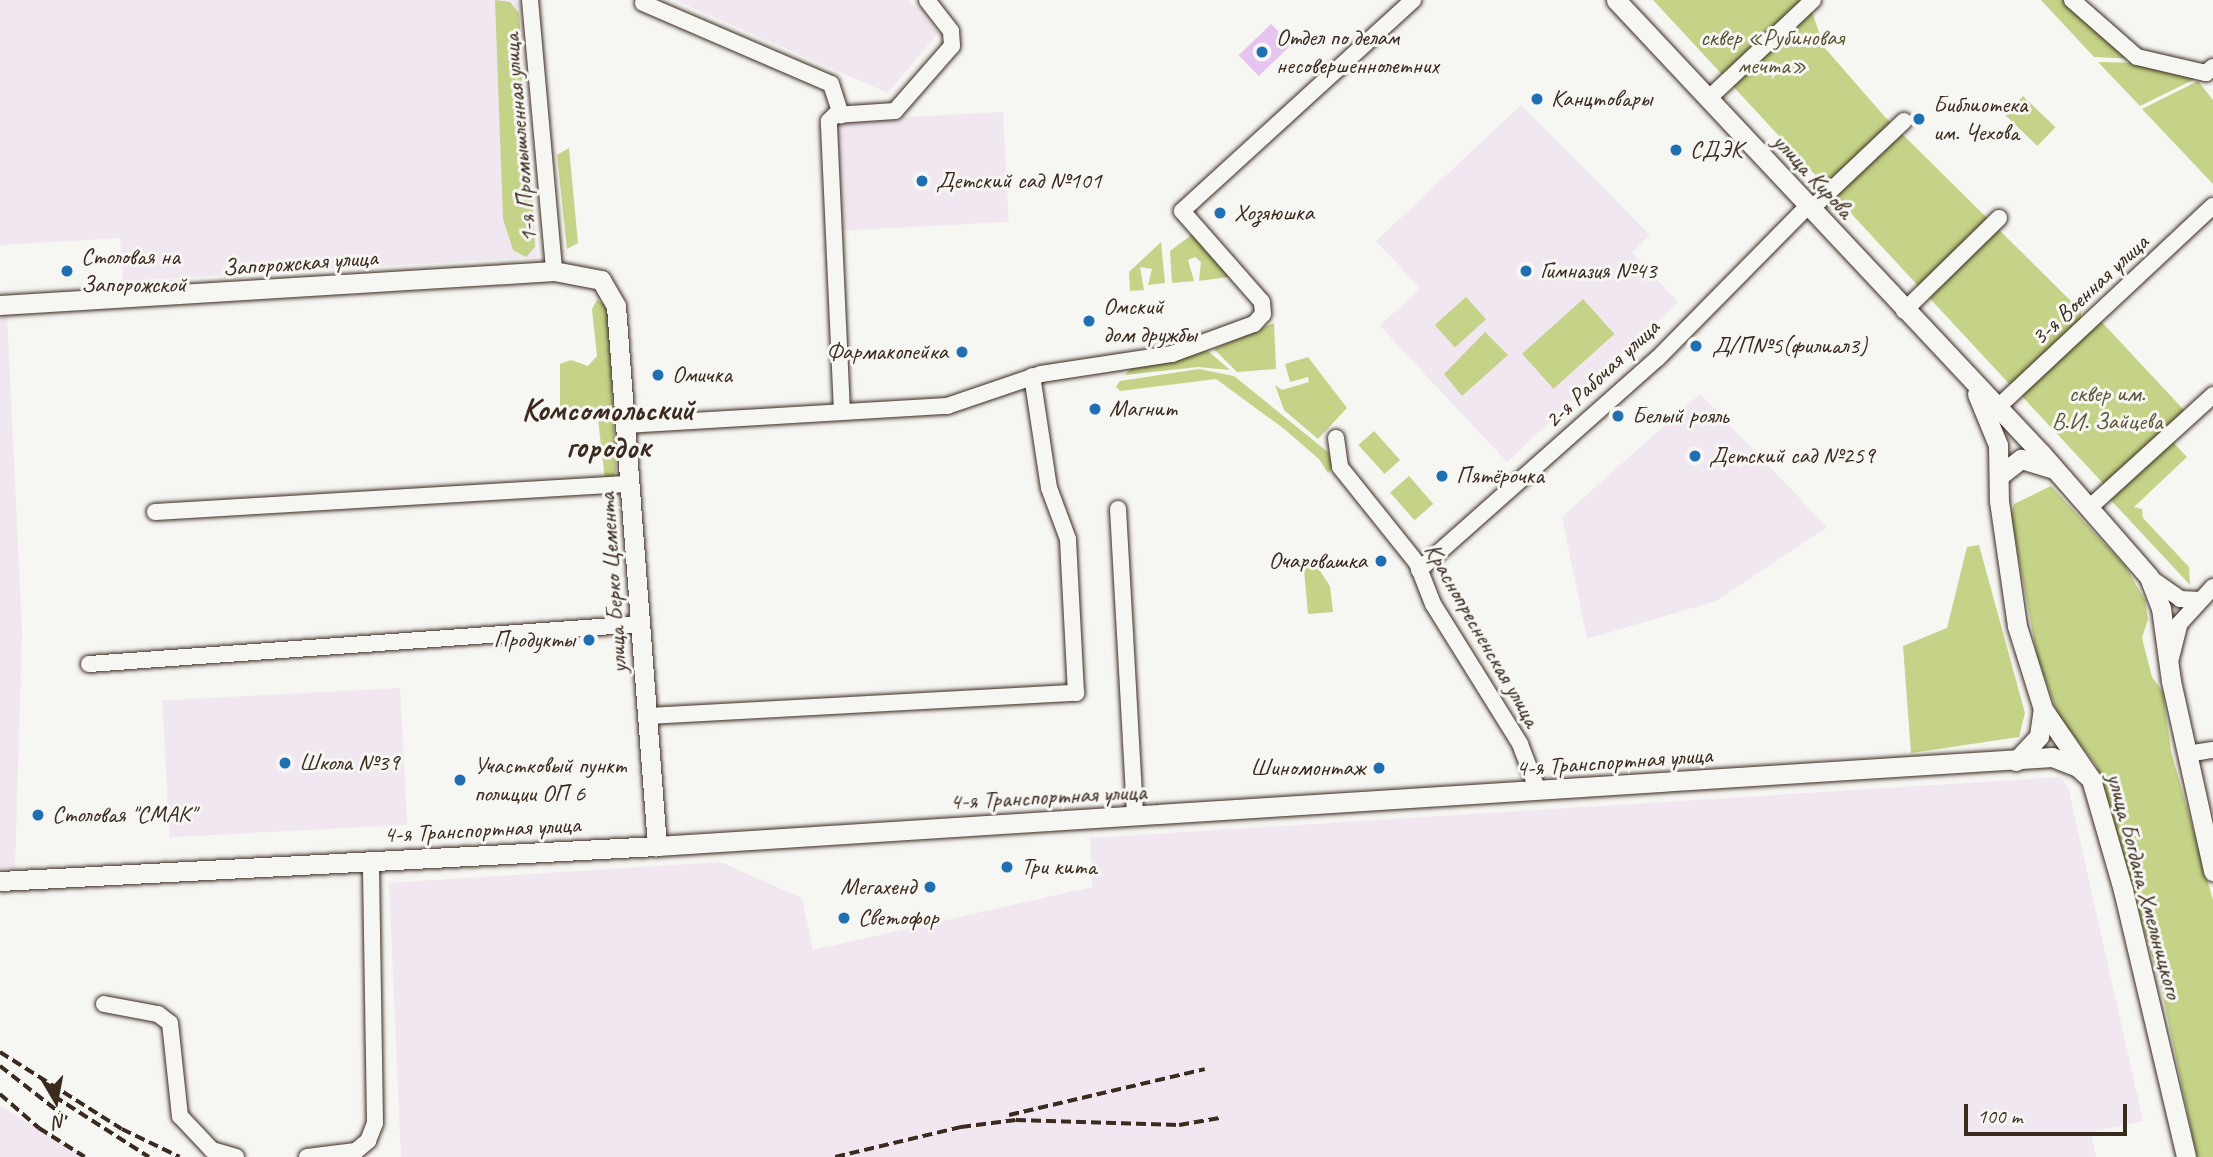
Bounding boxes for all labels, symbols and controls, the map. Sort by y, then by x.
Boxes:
place label: Отдел по делам несовершеннолетних [1276,24,1439,80]
park label: сквер «Рубиновая мечта» [1700,24,1844,80]
street label: 1-я Промышленная улица [496,32,544,244]
marker: Отдел по делам несовершеннолетних [1254,44,1270,60]
place label: Канцтовары [1551,85,1652,113]
marker: Канцтовары [1529,91,1545,107]
place label: Библиотека им. Чехова [1933,91,2027,147]
marker: Библиотека им. Чехова [1911,111,1927,127]
street label: улица Кирова [1766,128,1860,224]
place label: СДЭК [1690,136,1743,164]
marker: СДЭК [1668,142,1684,158]
place label: Детский сад №101 [936,167,1102,195]
marker: Детский сад №101 [914,173,930,189]
place label: Хозяюшка [1234,199,1314,227]
marker: Хозяюшка [1212,205,1228,221]
street label: 3-я Военная улица [2025,228,2155,352]
place label: Столовая на Запорожской [81,243,186,299]
street label: Запорожская улица [221,243,379,283]
place label: Гимназия №43 [1540,257,1657,285]
marker: Столовая на Запорожской [59,263,75,279]
marker: Гимназия №43 [1518,263,1534,279]
place label: Омский дом дружбы [1103,293,1196,349]
marker: Омский дом дружбы [1081,313,1097,329]
street label: 2-я Рабочая улица [1538,313,1666,435]
place label: Д/П№5(филиал3) [1712,332,1867,360]
marker: Д/П№5(филиал3) [1686,336,1706,356]
place label: Фармакопейка [826,338,948,366]
marker: Фармакопейка [954,344,970,360]
place label: Омичка [672,361,732,389]
marker: Омичка [650,367,666,383]
park label: сквер им. В.И. Зайцева [2052,380,2162,436]
district label: Комсомольский городок [522,392,694,467]
place label: Магнит [1109,395,1177,423]
marker: Магнит [1087,401,1103,417]
place label: Белый рояль [1632,402,1728,430]
marker: Белый рояль [1610,408,1626,424]
place label: Детский сад №259 [1709,442,1875,470]
marker: Детский сад №259 [1687,448,1703,464]
place label: Пятёрочка [1456,462,1544,490]
marker: Пятёрочка [1434,468,1450,484]
street label: улица Берко Цемента [592,492,634,674]
street label: Краснопресненская улица [1418,538,1546,732]
place label: Очаровашка [1269,547,1367,575]
marker: Очаровашка [1373,553,1389,569]
place label: Продукты [493,626,575,654]
marker: Продукты [581,632,597,648]
street label: 4-я Транспортная улица [1513,741,1715,783]
place label: Школа №39 [299,749,399,777]
place label: Участковый пункт полиции ОП 6 [474,752,626,808]
place label: Шиномонтаж [1250,754,1365,782]
marker: Школа №39 [277,755,293,771]
marker: Шиномонтаж [1371,760,1387,776]
street label: улица Богдана Хмельницкого [2100,771,2188,1001]
marker: Участковый пункт полиции ОП 6 [452,772,468,788]
street label: 4-я Транспортная улица [947,777,1149,817]
place label: Столовая "СМАК" [52,801,195,829]
marker: Столовая "СМАК" [30,807,46,823]
street label: 4-я Транспортная улица [381,810,583,850]
place label: Три кита [1021,853,1096,881]
marker: Три кита [999,859,1015,875]
place label: Мегахенд [840,873,916,901]
marker: Мегахенд [922,879,938,895]
place label: Светофор [858,904,939,932]
marker: Светофор [836,910,852,926]
north arrow [21,1066,91,1136]
scale bar [1968,1090,2131,1134]
text: 100 m [1977,1103,2022,1129]
text: N [52,1109,68,1135]

